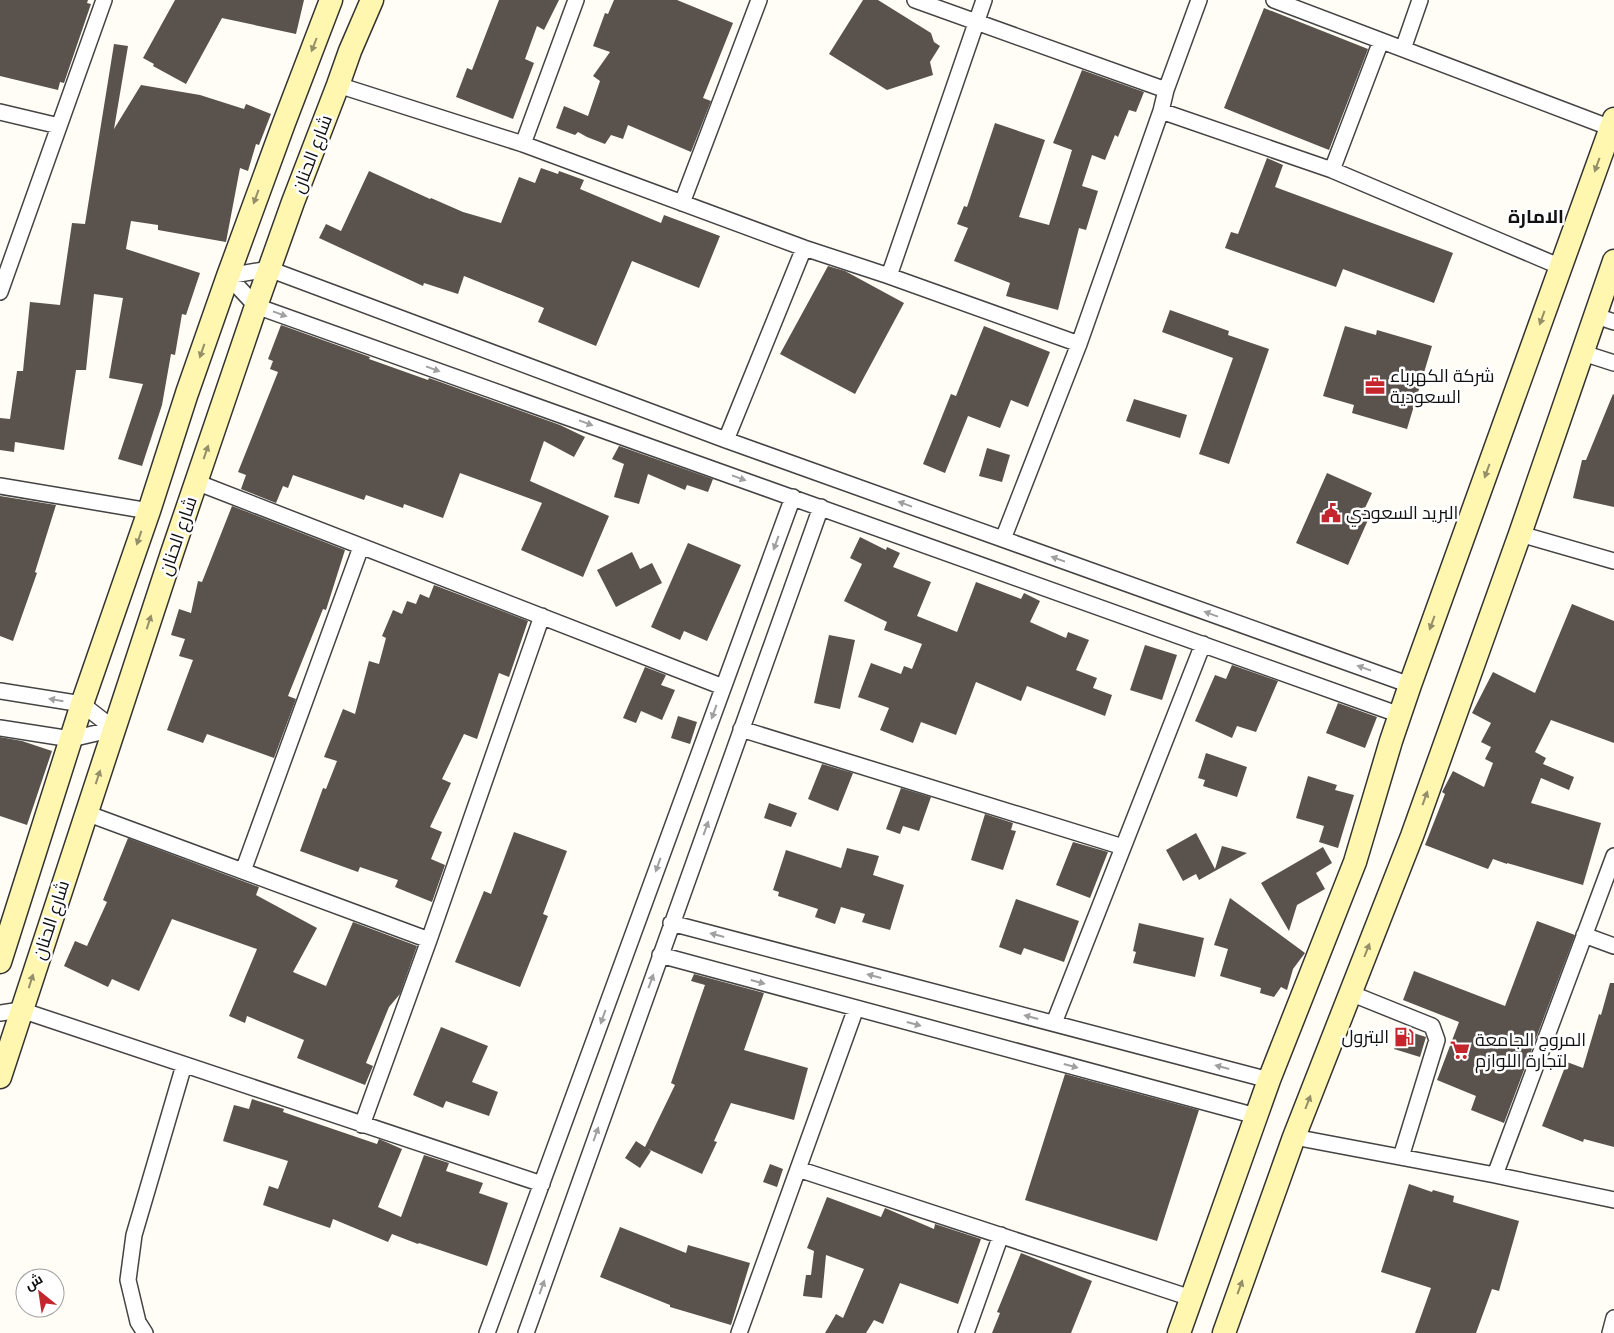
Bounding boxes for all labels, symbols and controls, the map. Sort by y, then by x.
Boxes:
one-way arrow [310,38,317,53]
street label: شارع الحنان [287,112,338,197]
one-way arrow [1593,158,1601,173]
one-way arrow [252,190,259,205]
district label: الامارة [1508,205,1564,228]
one-way arrow [273,310,288,318]
one-way arrow [1538,310,1545,325]
one-way arrow [198,343,205,358]
one-way arrow [426,365,441,373]
place label: شركة الكهرباء السعودية [1390,365,1495,408]
office icon: شركة الكهرباء السعودية [1364,375,1386,397]
one-way arrow [579,419,594,427]
one-way arrow [203,444,211,459]
one-way arrow [1483,463,1490,478]
one-way arrow [732,474,747,482]
street label: شارع الحنان [154,494,203,579]
one-way arrow [897,500,912,508]
public building icon: البريد السعودي [1320,502,1342,524]
place label: البريد السعودي [1346,502,1458,527]
one-way arrow [135,531,143,546]
one-way arrow [772,536,780,551]
one-way arrow [1050,555,1065,563]
one-way arrow [1203,610,1218,618]
one-way arrow [146,615,153,630]
one-way arrow [1428,616,1435,631]
one-way arrow [1356,664,1371,672]
one-way arrow [48,696,64,704]
one-way arrow [710,705,718,720]
one-way arrow [95,769,102,784]
one-way arrow [1422,791,1429,806]
one-way arrow [702,820,710,835]
one-way arrow [654,857,661,872]
street label: شارع الحنان [28,878,75,963]
one-way arrow [709,931,724,939]
one-way arrow [1363,942,1371,957]
one-way arrow [866,972,881,980]
one-way arrow [27,973,35,988]
one-way arrow [647,973,655,988]
one-way arrow [750,978,765,986]
one-way arrow [599,1010,607,1025]
one-way arrow [1024,1013,1039,1021]
one-way arrow [907,1020,922,1028]
place label: البترول [1341,1026,1389,1048]
fuel station icon: البترول [1393,1026,1415,1048]
place label: المروج الجامعة لتجارة اللوازم [1475,1029,1586,1073]
supermarket icon: المروج الجامعة لتجارة اللوازم [1449,1039,1471,1061]
one-way arrow [1064,1062,1079,1070]
one-way arrow [1215,1063,1230,1071]
one-way arrow [1305,1094,1312,1109]
one-way arrow [592,1126,600,1141]
north arrow [15,1268,65,1318]
text: ش [22,1270,46,1294]
one-way arrow [538,1279,546,1294]
one-way arrow [1236,1279,1244,1294]

